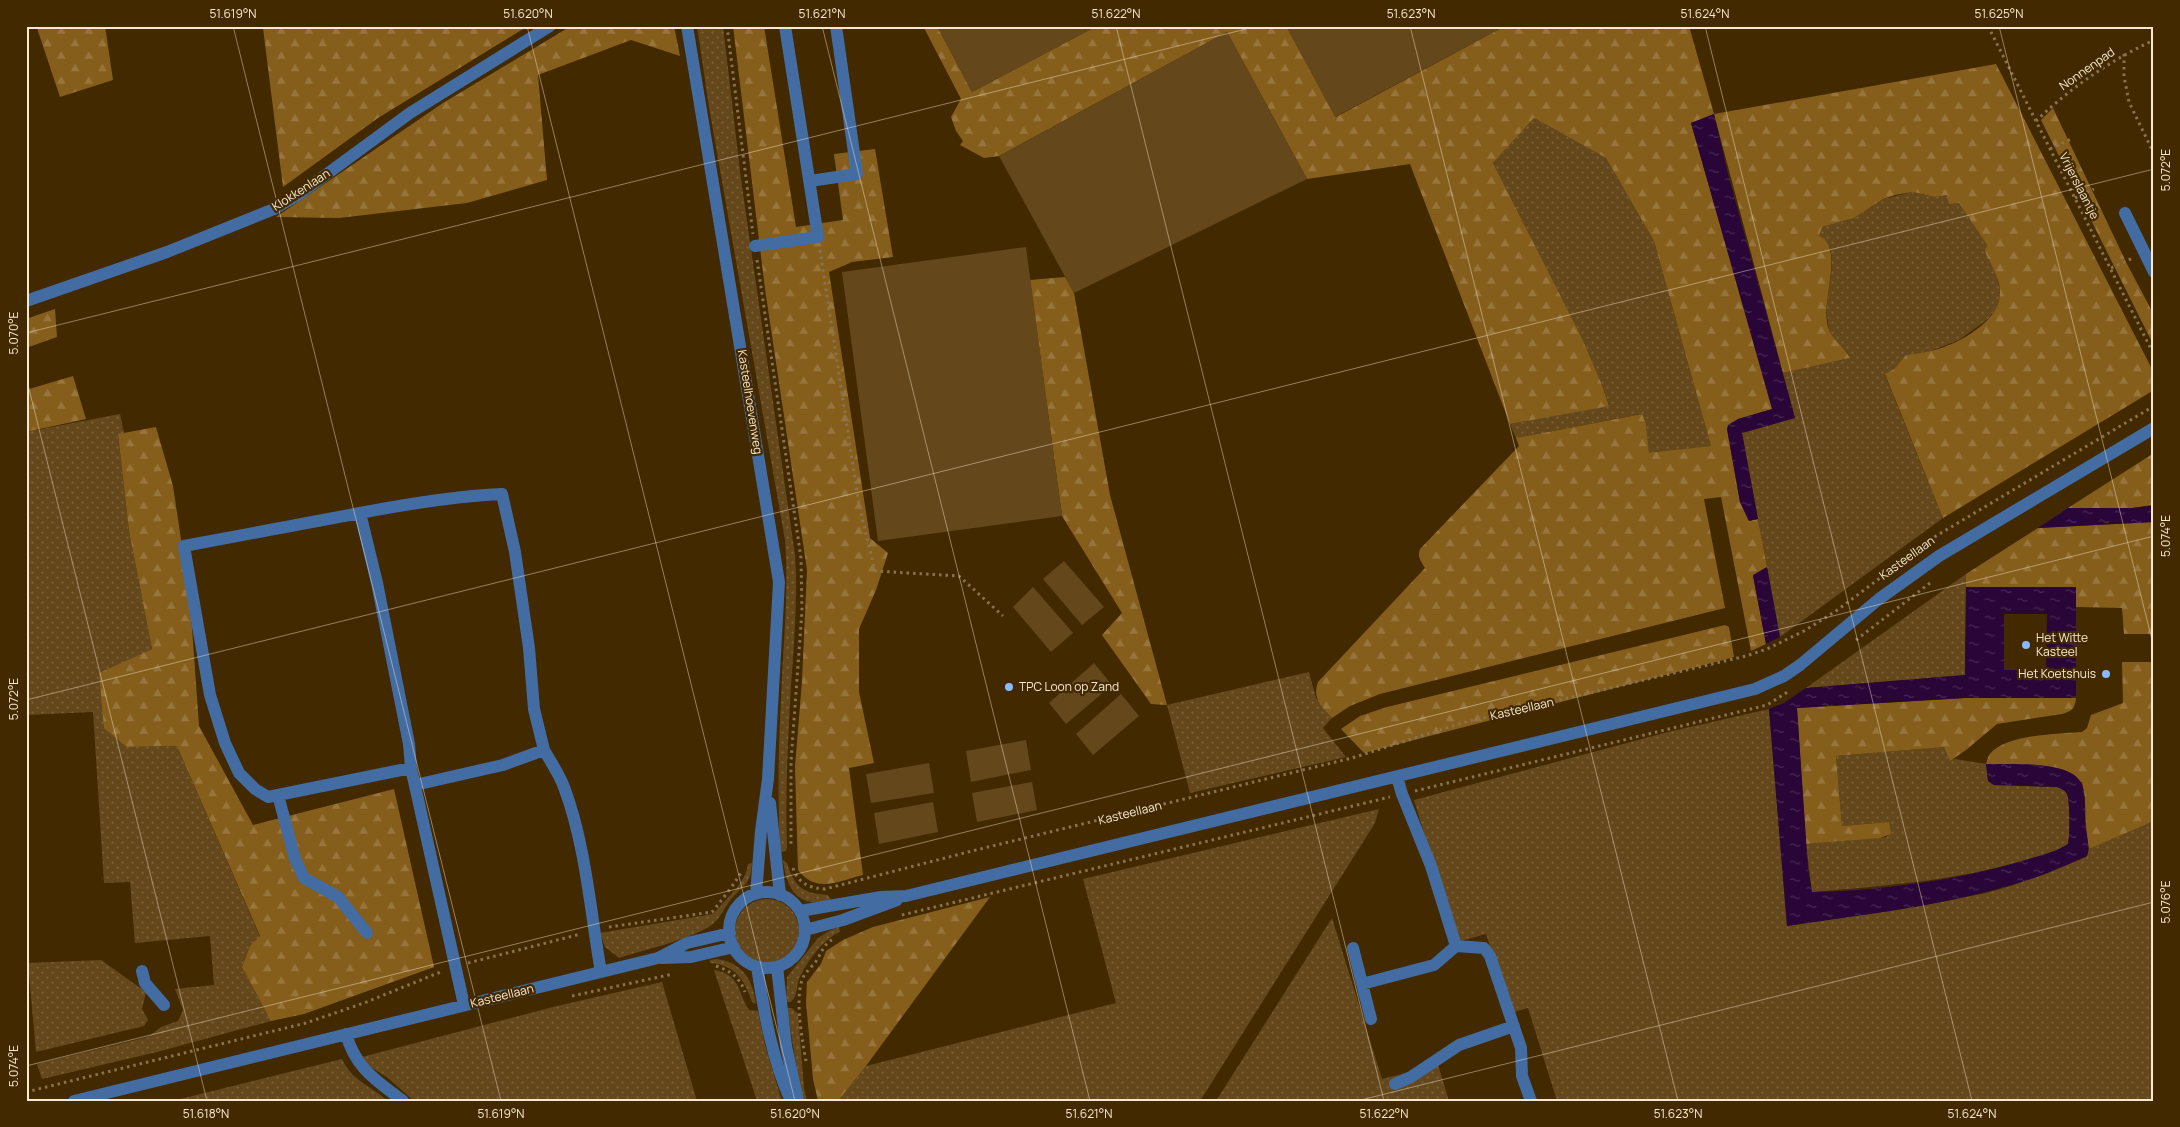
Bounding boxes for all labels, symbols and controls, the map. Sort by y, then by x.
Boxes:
text: 51.619°N [209,5,257,22]
text: 51.620°N [503,5,553,22]
text: 51.621°N [799,5,845,22]
text: 51.622°N [1092,5,1140,22]
text: 51.623°N [1387,5,1435,22]
text: 51.624°N [1681,5,1729,22]
text: 51.625°N [1974,5,2024,22]
street label: Nonnenpad [2055,43,2118,94]
street label: Vrijerslaantje [2055,149,2104,222]
text: 5.072°E [2157,149,2174,191]
street label: Klokkenlaan [268,164,333,215]
text: 5.070°E [5,311,22,354]
street label: Kasteelhoevenweg [734,349,767,455]
text: 5.074°E [2157,515,2174,557]
street label: Kasteellaan [1876,532,1938,584]
place label: Het Witte Kasteel [2036,629,2088,660]
marker: Het Witte Kasteel [2020,639,2032,651]
place label: Het Koetshuis [2018,665,2096,682]
marker: Het Koetshuis [2100,668,2112,680]
text: 5.072°E [5,678,22,720]
place label: TPC Loon op Zand [1019,678,1119,695]
marker: TPC Loon op Zand [1003,681,1015,693]
street label: Kasteellaan [1488,693,1555,724]
street label: Kasteellaan [1096,796,1163,829]
text: 5.076°E [2157,880,2174,924]
street label: Kasteellaan [468,979,535,1012]
text: 5.074°E [5,1045,22,1087]
text: 51.618°N [183,1105,229,1122]
text: 51.619°N [477,1105,525,1122]
text: 51.620°N [770,1105,820,1122]
text: 51.621°N [1066,1105,1112,1122]
text: 51.622°N [1360,1105,1408,1122]
text: 51.623°N [1654,1105,1702,1122]
text: 51.624°N [1948,1105,1996,1122]

